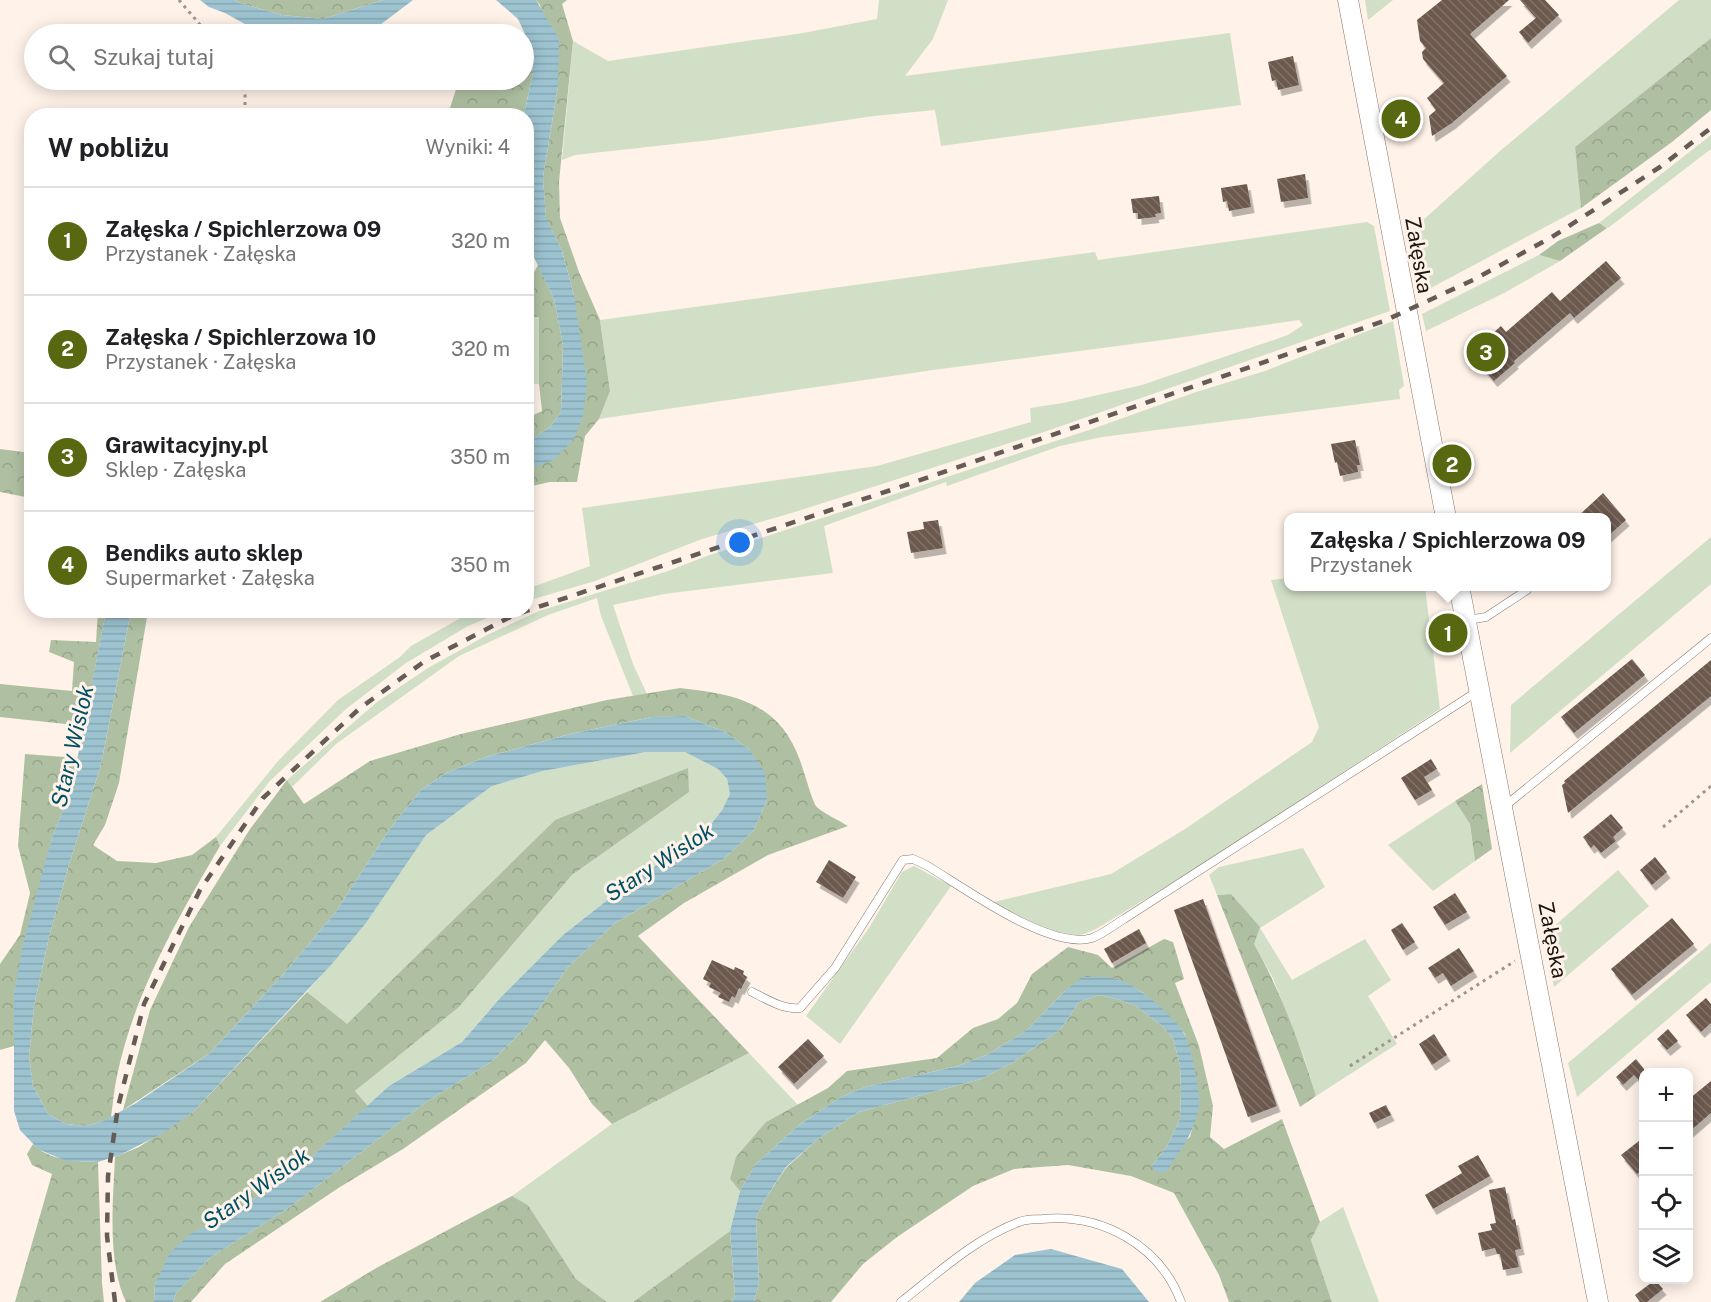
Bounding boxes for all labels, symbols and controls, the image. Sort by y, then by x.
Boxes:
search box [24,24,534,90]
icon: search [45,41,78,74]
text: Szukaj tutaj [93,44,214,70]
pin: 4 [1382,96,1420,142]
text: W pobliżu [48,132,169,163]
text: Wyniki: 4 [426,135,510,159]
street label: Załęska [1400,215,1438,295]
text: Załęska / Spichlerzowa 09 [105,216,381,242]
text: 1 [63,229,72,253]
text: 320 m [451,229,510,253]
text: Przystanek · Załęska [105,242,296,266]
text: Załęska / Spichlerzowa 10 [105,324,376,350]
pin: 3 [1466,330,1506,374]
text: 2 [61,337,74,361]
text: 320 m [451,337,510,361]
text: Przystanek · Załęska [105,350,296,374]
text: Grawitacyjny.pl [105,432,268,458]
pin: 2 [1432,442,1472,486]
text: 3 [61,445,74,469]
text: 350 m [450,445,510,469]
text: Sklep · Załęska [105,458,246,482]
popup [1284,513,1611,591]
text: Załęska / Spichlerzowa 09 [1309,527,1586,553]
your location [725,528,754,557]
text: Bendiks auto sklep [105,540,303,566]
text: 4 [61,553,74,577]
text: 350 m [450,553,510,577]
text: Przystanek [1309,553,1413,577]
text: Supermarket · Załęska [105,566,315,590]
pin: 1 [1428,610,1468,656]
water label: Stary Wislok [45,682,99,810]
water label: Stary Wislok [600,817,718,907]
street label: Załęska [1533,900,1573,980]
map controls [1639,1068,1693,1284]
button: + [1639,1068,1693,1122]
button: − [1639,1122,1693,1176]
water label: Stary Wislok [198,1142,315,1234]
button: locate [1639,1176,1693,1230]
button: layers [1639,1230,1693,1284]

